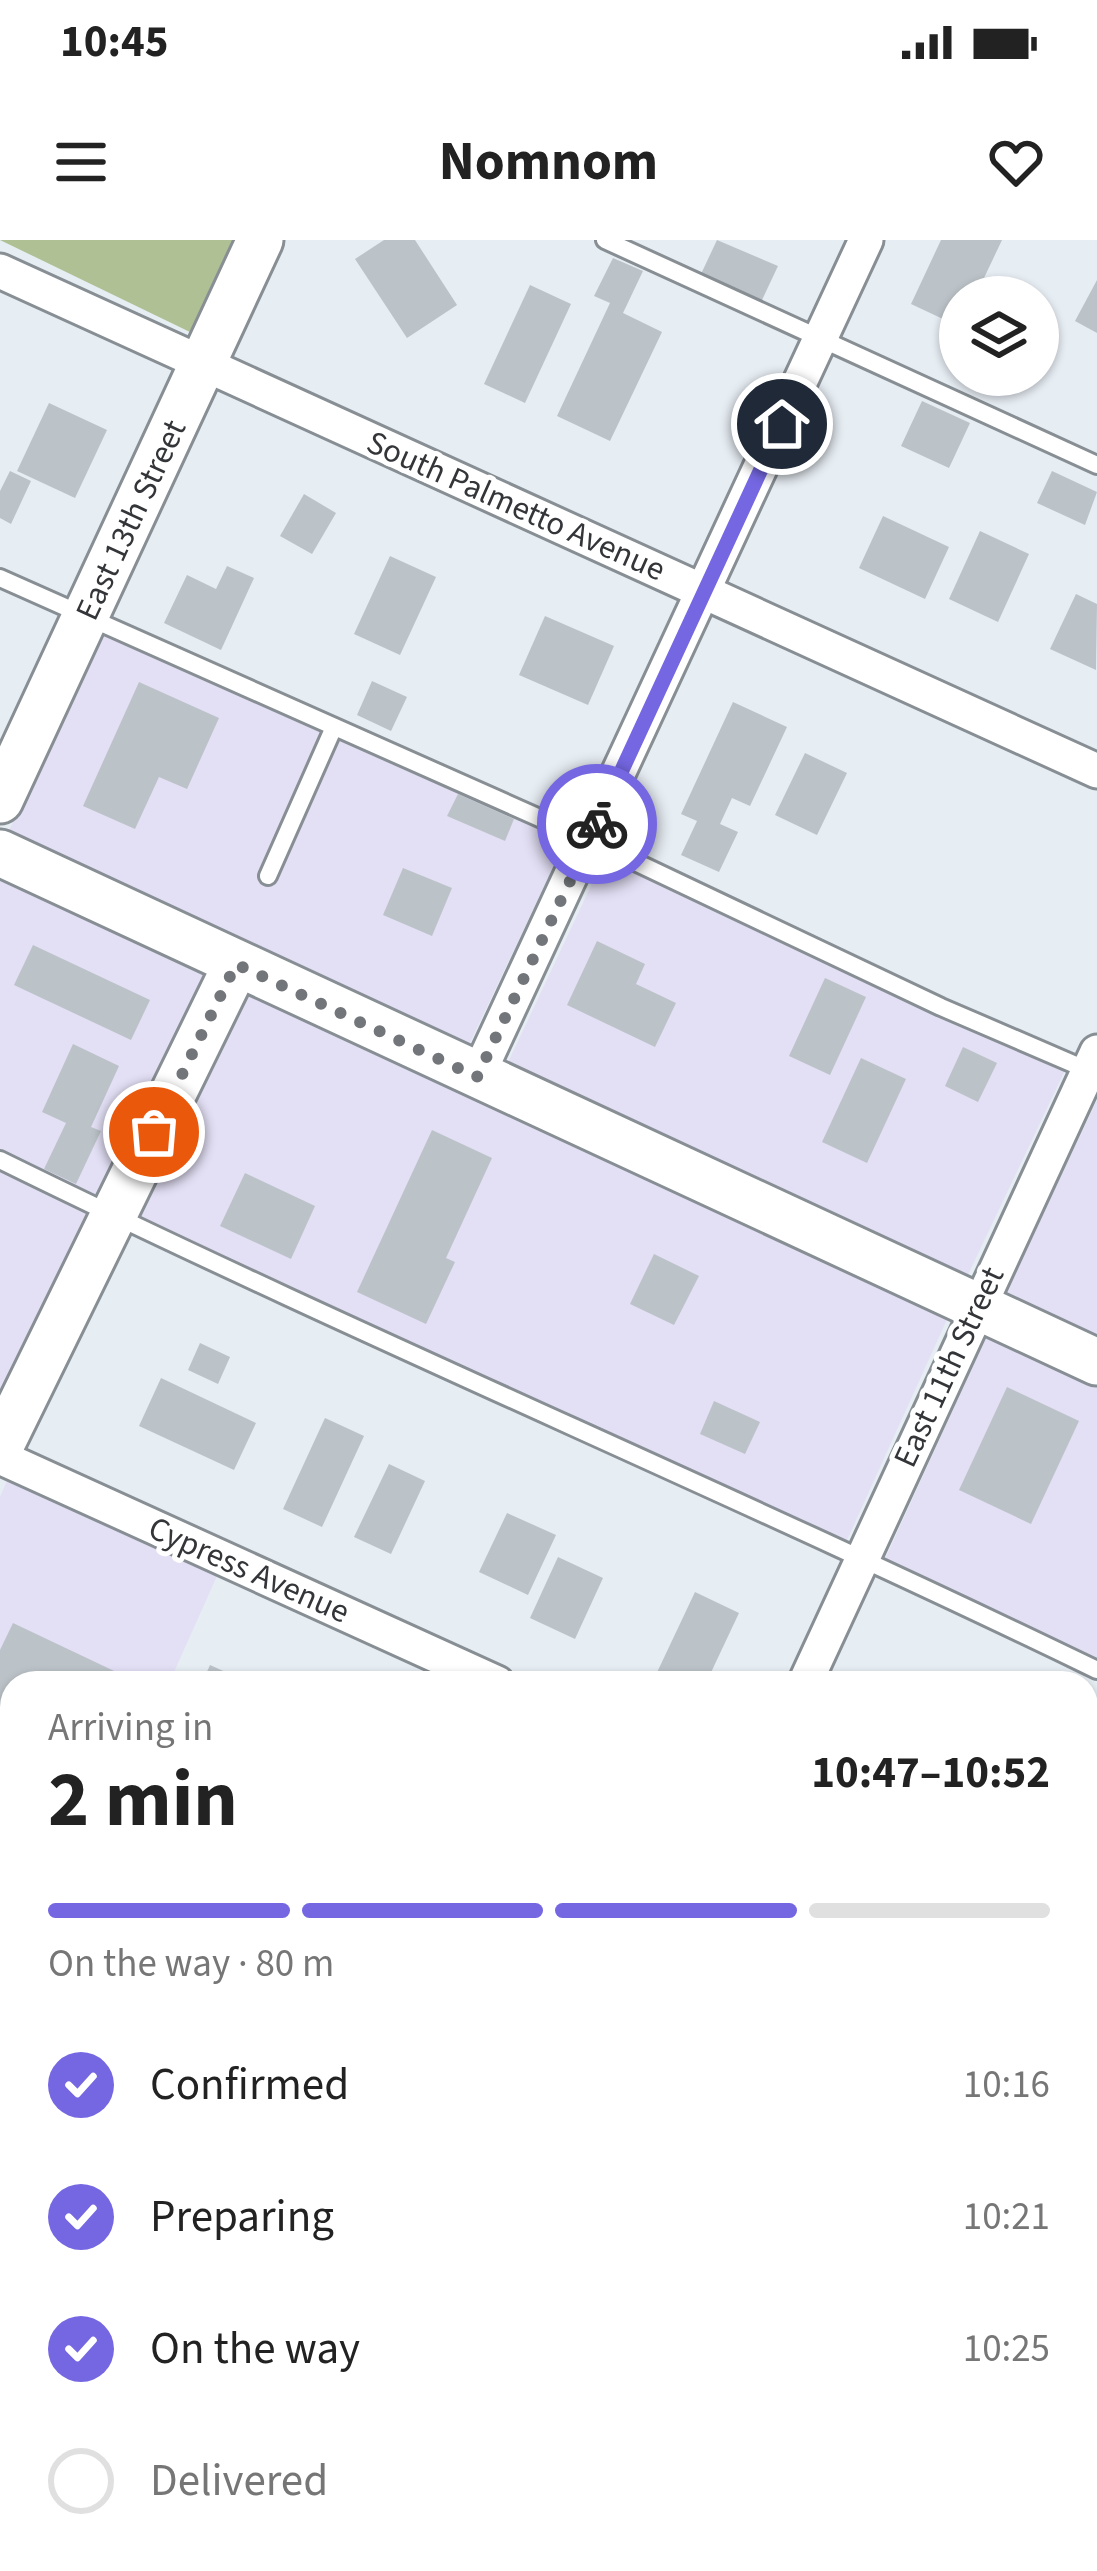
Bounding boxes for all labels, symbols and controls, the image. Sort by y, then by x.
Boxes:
text: 10:45 [60,10,169,74]
text: Nomnom [439,124,658,201]
icon: menu [48,129,114,195]
icon: heart [983,129,1049,195]
map controls [939,276,1059,396]
button: layers [939,276,1059,396]
pin [731,373,833,475]
icon: home [749,391,815,457]
street label: East 13th Street [64,412,198,628]
street label: South Palmetto Avenue [359,419,673,593]
courier [537,764,657,884]
icon: bike [564,791,630,857]
pin [103,1081,205,1183]
icon: bag [121,1099,187,1165]
street label: East 11th Street [882,1259,1016,1475]
street label: Cypress Avenue [141,1505,357,1635]
text: Arriving in [48,1700,213,1756]
text: 10:47–10:52 [811,1741,1050,1805]
text: 2 min [48,1745,238,1856]
text: On the way · 80 m [48,1936,334,1992]
icon: check [48,2052,114,2118]
text: Confirmed [150,2053,349,2117]
text: 10:16 [963,2057,1050,2113]
icon: check [48,2184,114,2250]
text: Preparing [150,2185,334,2249]
text: 10:21 [963,2189,1050,2245]
icon: check [48,2316,114,2382]
text: On the way [150,2317,360,2381]
text: 10:25 [963,2321,1050,2377]
text: Delivered [150,2449,328,2513]

